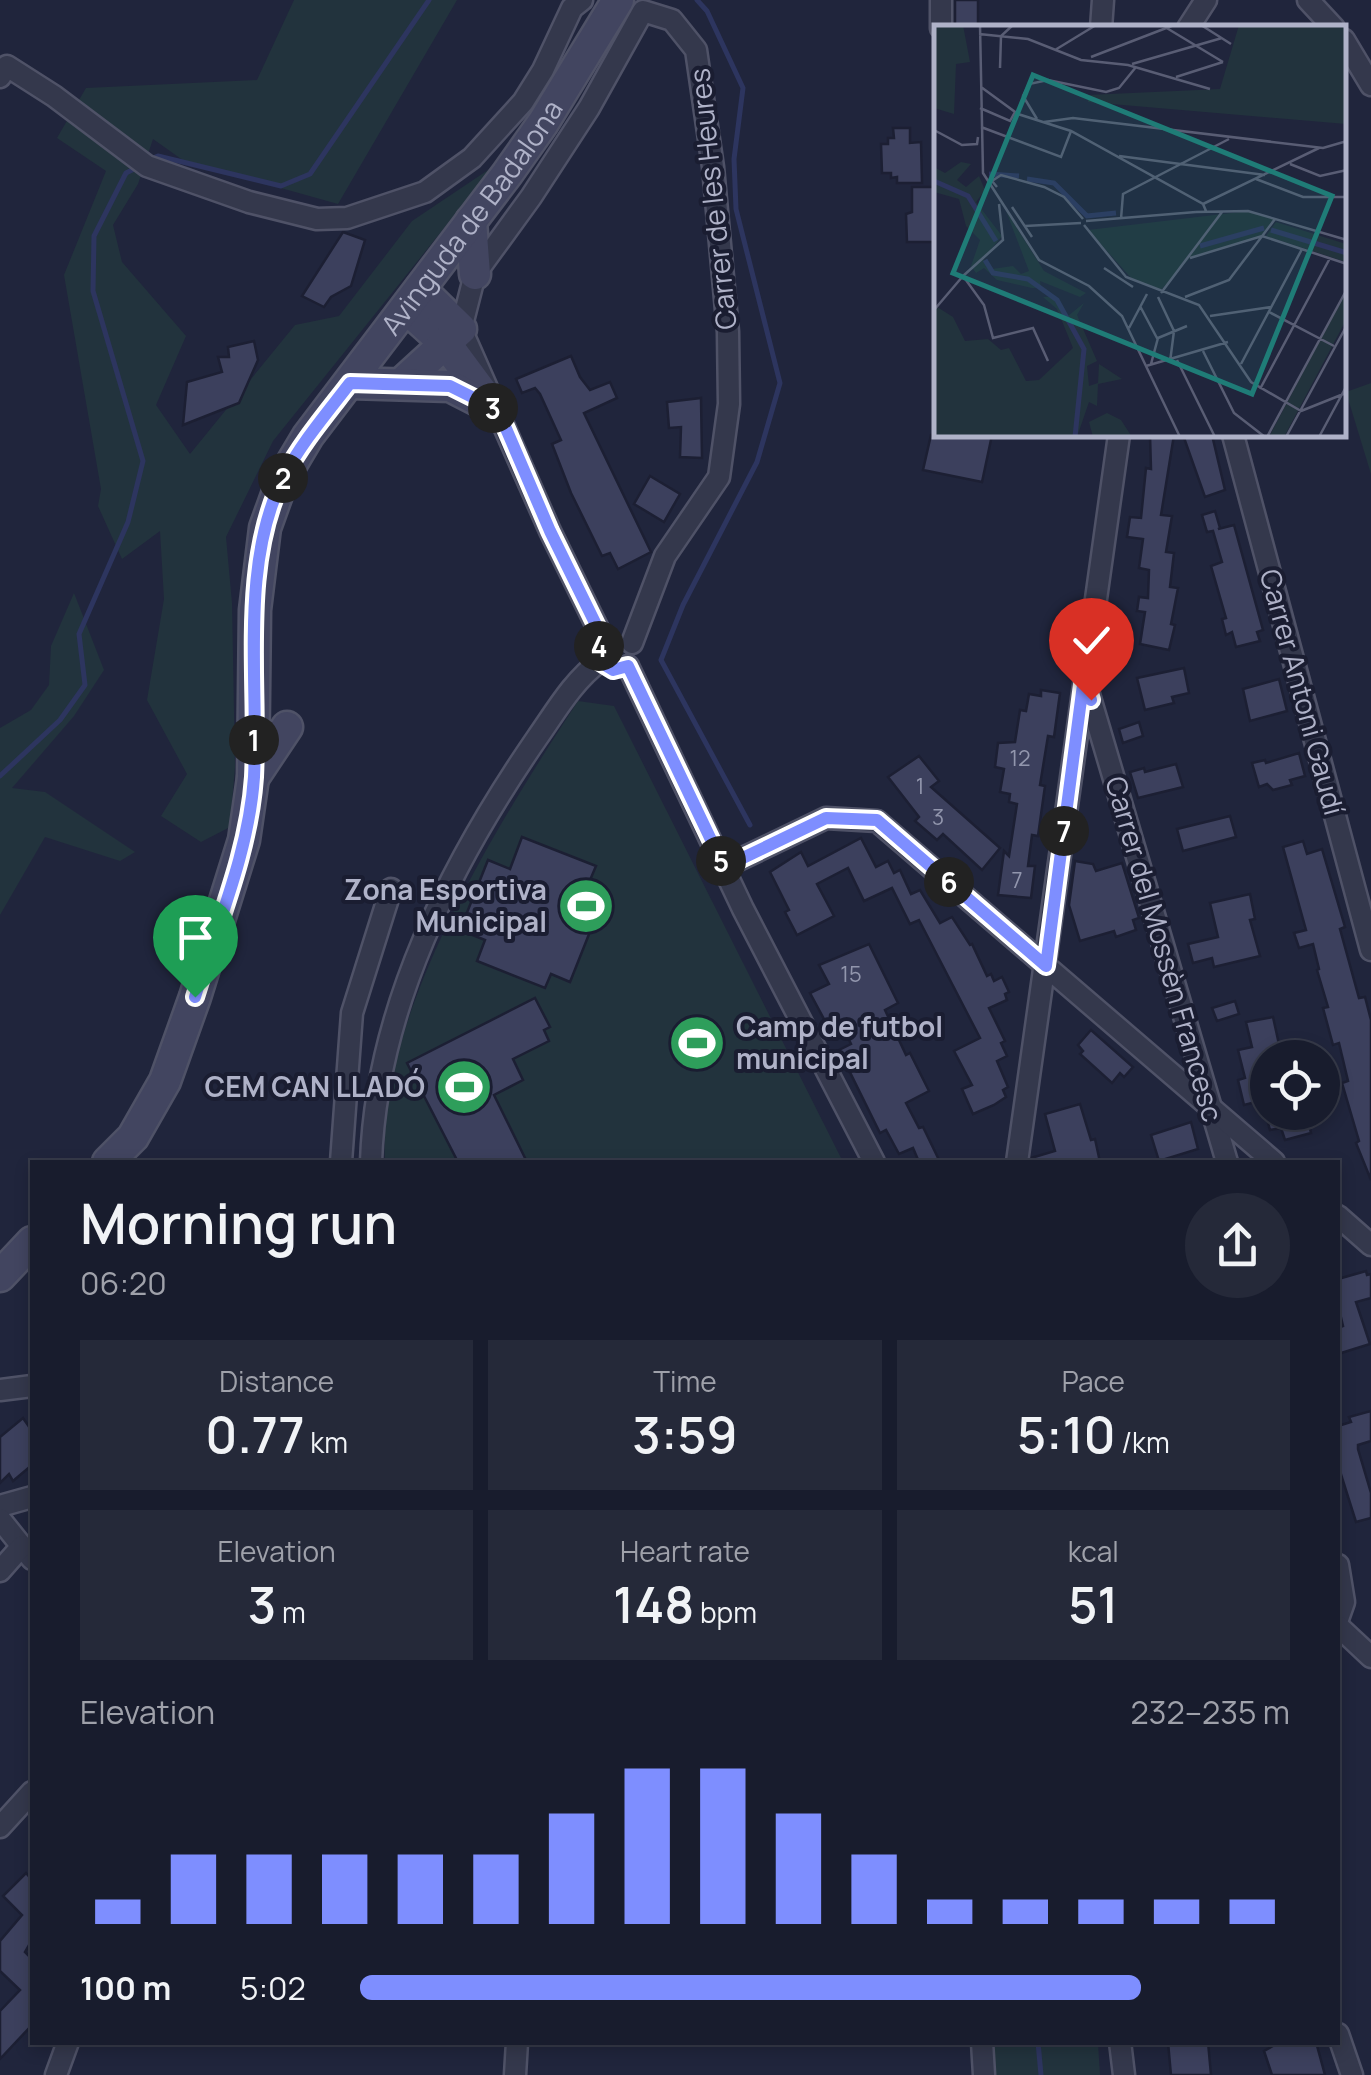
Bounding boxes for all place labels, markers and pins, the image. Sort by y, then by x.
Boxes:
pin: 3 [468,383,518,433]
pin: 2 [258,453,308,503]
pin [1049,598,1134,701]
pin: 4 [574,621,624,671]
pin: 1 [229,715,279,765]
pin: 7 [1039,806,1089,856]
pin: 5 [696,836,746,886]
pin: 6 [924,857,974,907]
place label: Zona Esportiva Municipal [344,870,547,940]
sports icon: Zona Esportiva Municipal [556,876,616,936]
pin [153,895,238,998]
place label: Camp de futbol municipal [736,1007,943,1077]
sports icon: Camp de futbol municipal [667,1013,727,1073]
sports icon: CEM CAN LLADÓ [434,1057,494,1117]
place label: CEM CAN LLADÓ [205,1067,425,1105]

